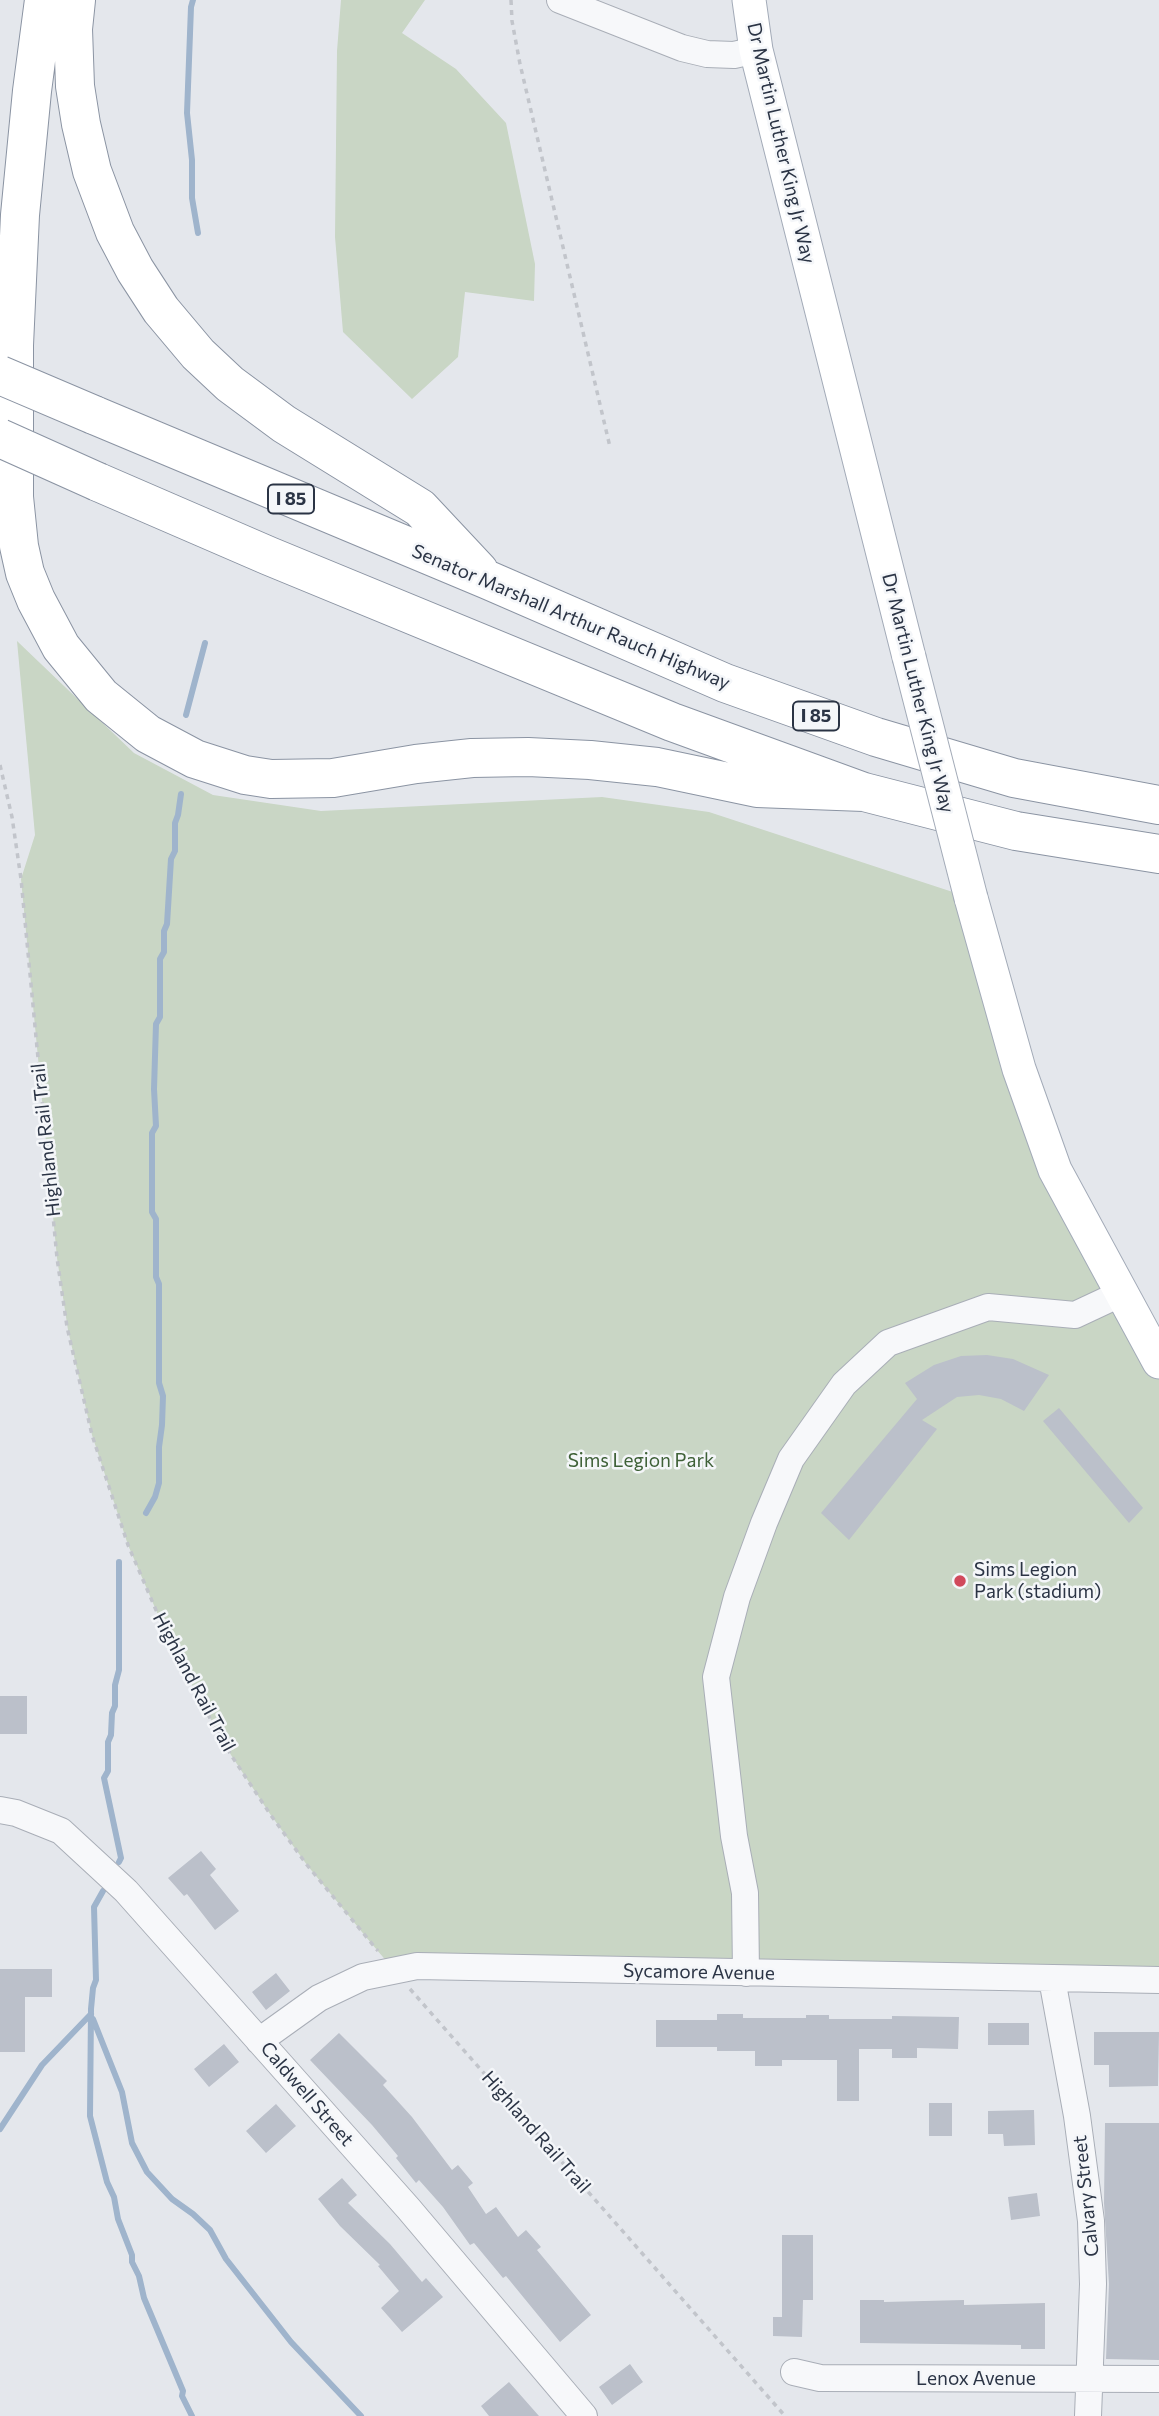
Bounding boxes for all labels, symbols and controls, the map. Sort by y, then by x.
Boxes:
street label: Dr Martin Luther King Jr Way [742,20,820,266]
road number: I 85 [268,485,314,514]
street label: Senator Marshall Arthur Rauch Highway [409,539,733,695]
street label: Dr Martin Luther King Jr Way [877,571,959,815]
road number: I 85 [793,702,839,730]
street label: Highland Rail Trail [27,1062,65,1218]
park label: Sims Legion Park [568,1450,714,1472]
place label: Sims Legion Park (stadium) [974,1559,1101,1603]
marker: Sims Legion Park (stadium) [952,1573,968,1589]
street label: Highland Rail Trail [148,1609,240,1755]
street label: Sycamore Avenue [623,1959,775,1985]
street label: Caldwell Street [256,2037,358,2151]
street label: Highland Rail Trail [477,2066,595,2198]
street label: Calvary Street [1068,2134,1104,2258]
street label: Lenox Avenue [916,2368,1036,2390]

